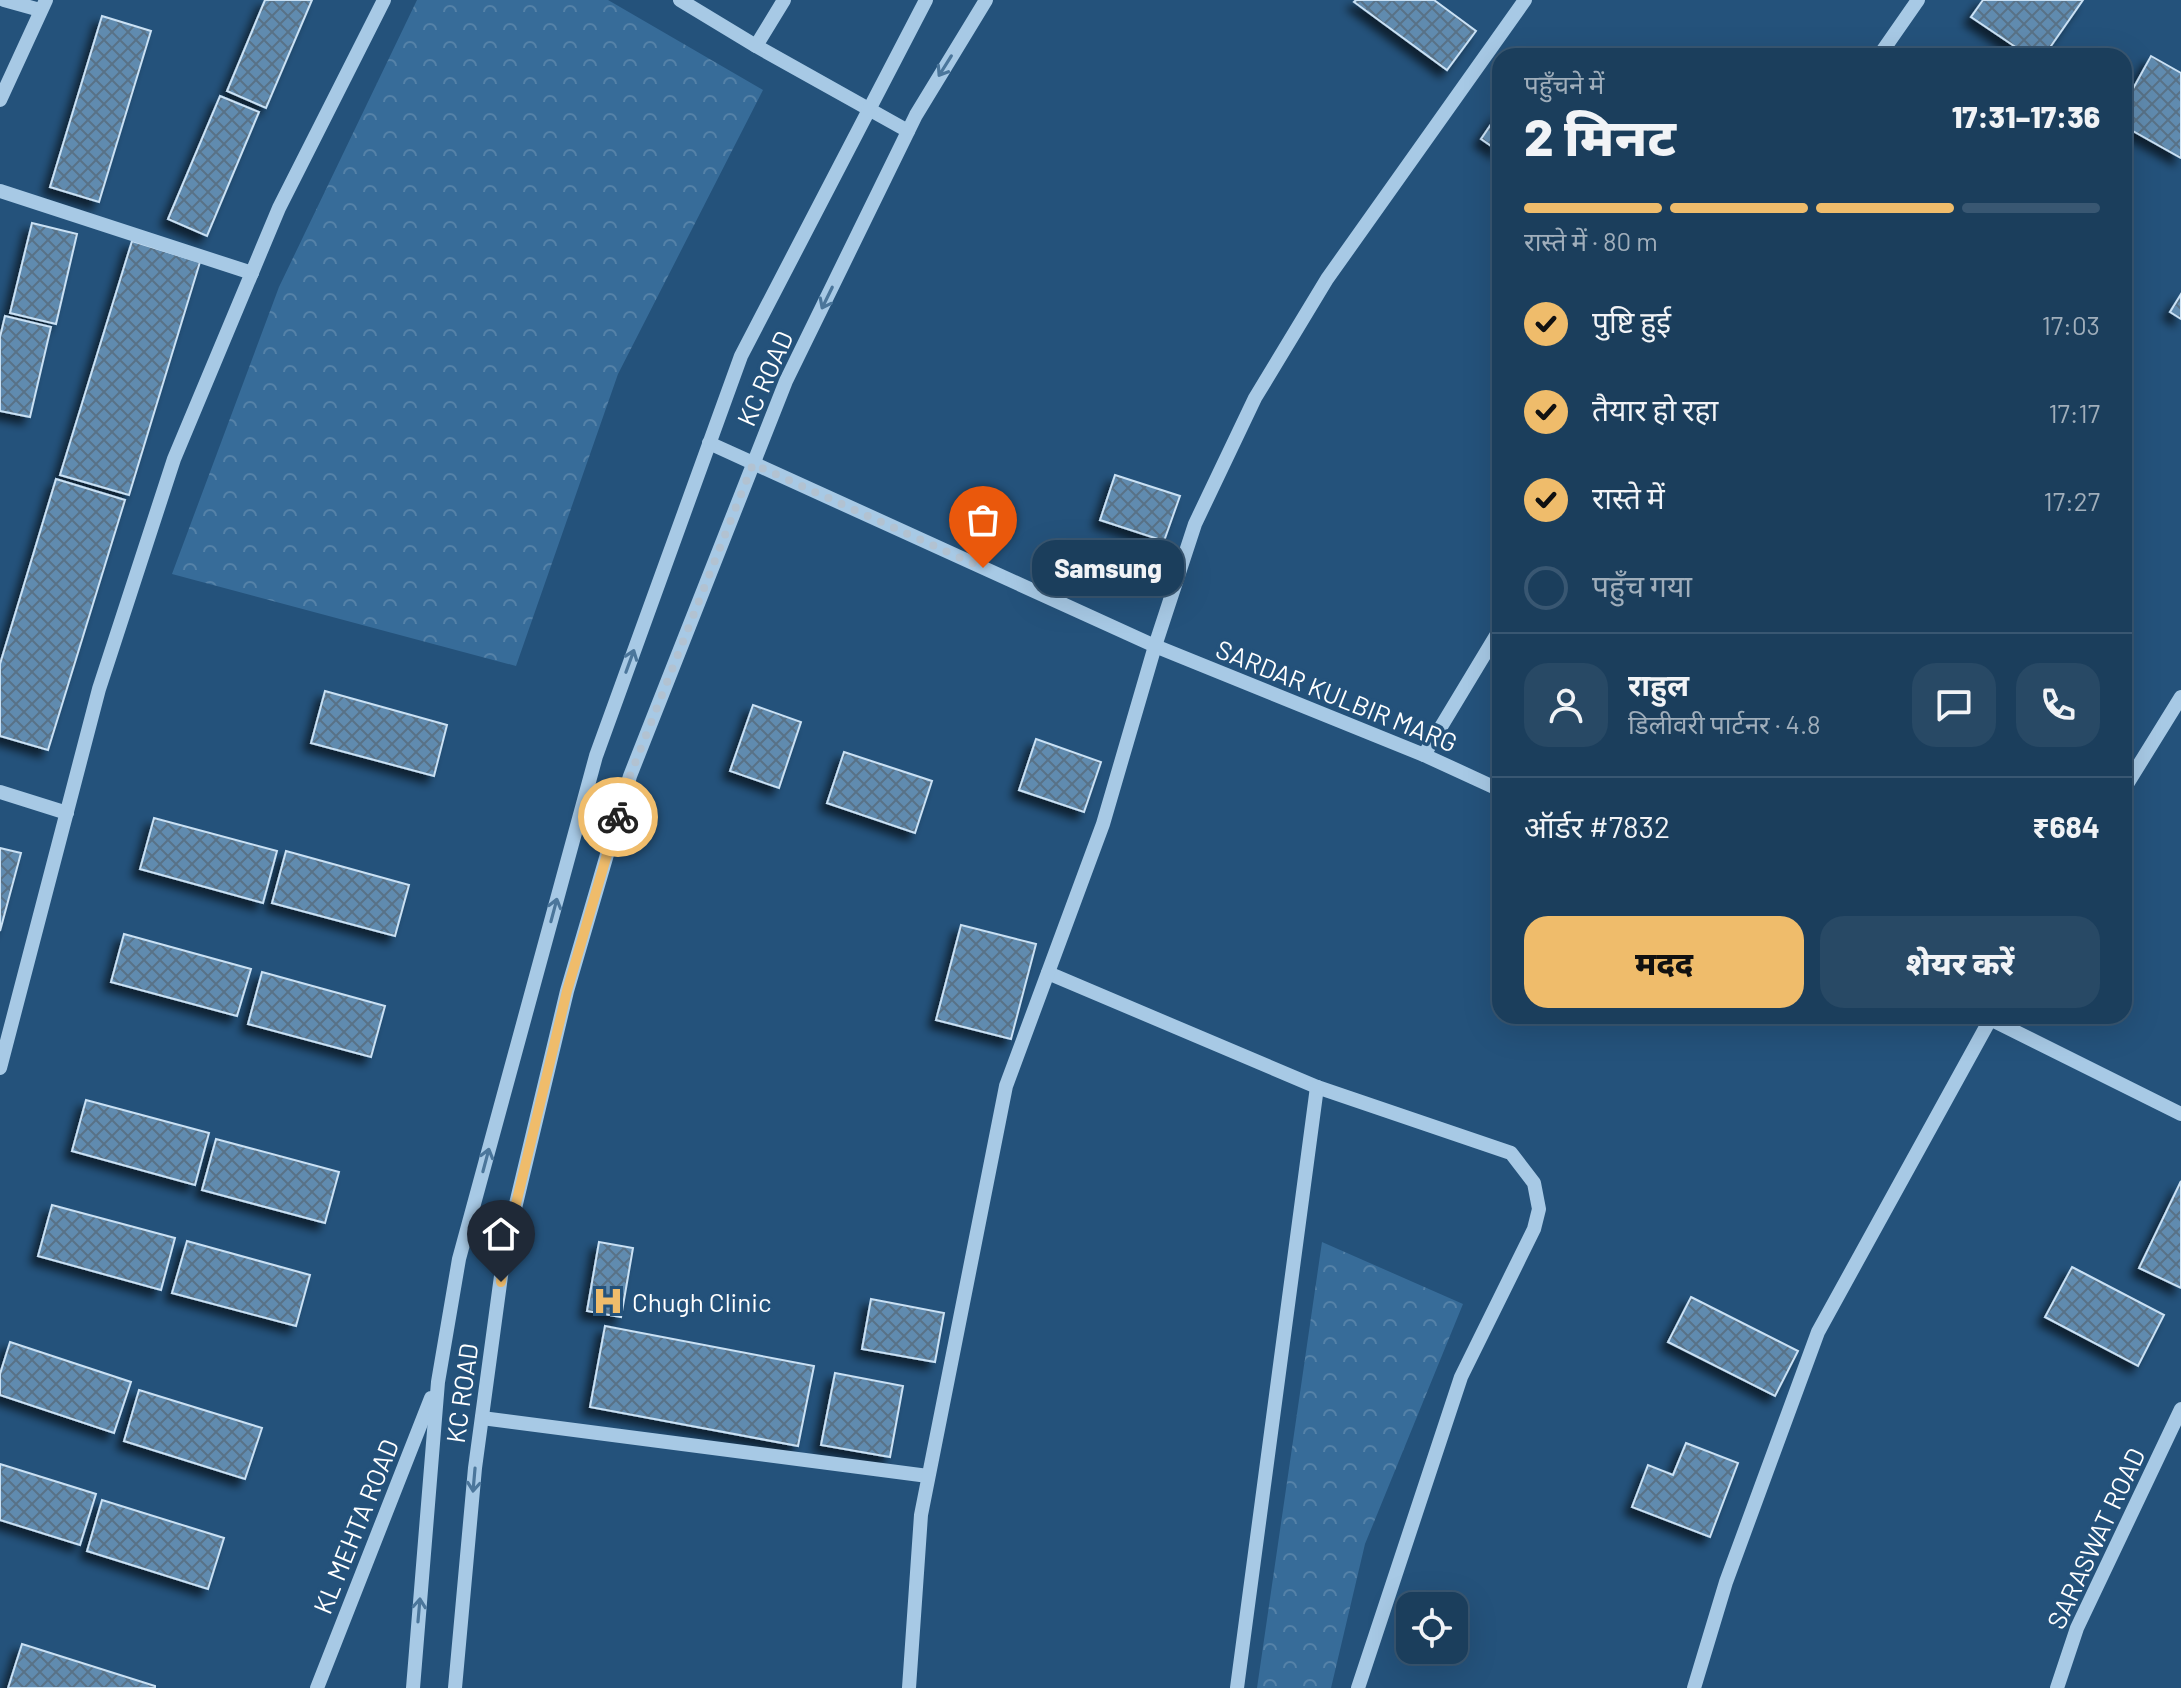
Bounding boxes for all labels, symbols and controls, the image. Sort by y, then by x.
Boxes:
one-way arrow [937,55,954,77]
text: पहुँचने में [1524,68,1604,99]
text: 17:31–17:36 [1952,98,2100,134]
text: 2 मिनट [1524,104,1676,166]
text: रास्ते में · 80 m [1524,225,1658,256]
one-way arrow [819,285,834,309]
icon: check [1524,302,1568,346]
text: पुष्टि हुई [1592,303,1671,339]
text: 17:03 [2042,309,2100,340]
street label: KC ROAD [729,326,799,430]
icon: check [1524,390,1568,434]
text: तैयार हो रहा [1592,391,1718,427]
text: 17:17 [2048,397,2100,428]
icon: check [1524,478,1568,522]
text: रास्ते में [1592,479,1665,515]
text: 17:27 [2044,485,2100,516]
pin [949,486,1017,568]
icon: bag [961,498,1005,542]
callout: Samsung [1031,540,1183,596]
text: Samsung [1054,552,1162,583]
text: पहुँच गया [1592,567,1692,603]
street label: SARDAR KULBIR MARG [1212,632,1462,758]
one-way arrow [624,649,638,674]
button: person [1524,663,1608,747]
button: chat [1912,663,1996,747]
button: phone [2016,663,2100,747]
text: राहुल [1628,666,1689,702]
text: डिलीवरी पार्टनर · 4.8 [1628,708,1821,739]
courier [578,777,658,857]
icon: bike [596,795,640,839]
text: ऑर्डर #7832 [1524,808,1670,844]
text: ₹684 [2032,808,2100,844]
one-way arrow [548,897,563,923]
button: मदद [1524,916,1804,1008]
button: शेयर करें [1820,916,2100,1008]
one-way arrow [480,1148,495,1174]
pin [467,1200,535,1282]
icon: home [479,1212,523,1256]
hospital icon: Chugh Clinic [591,1284,625,1318]
place label: Chugh Clinic [632,1286,771,1317]
street label: KC ROAD [439,1341,483,1445]
street label: KL MEHTA ROAD [306,1434,404,1618]
street label: SARASWAT ROAD [2040,1443,2150,1633]
one-way arrow [466,1466,481,1493]
map controls [1396,1592,1468,1664]
button: locate [1396,1592,1468,1664]
one-way arrow [412,1597,427,1624]

